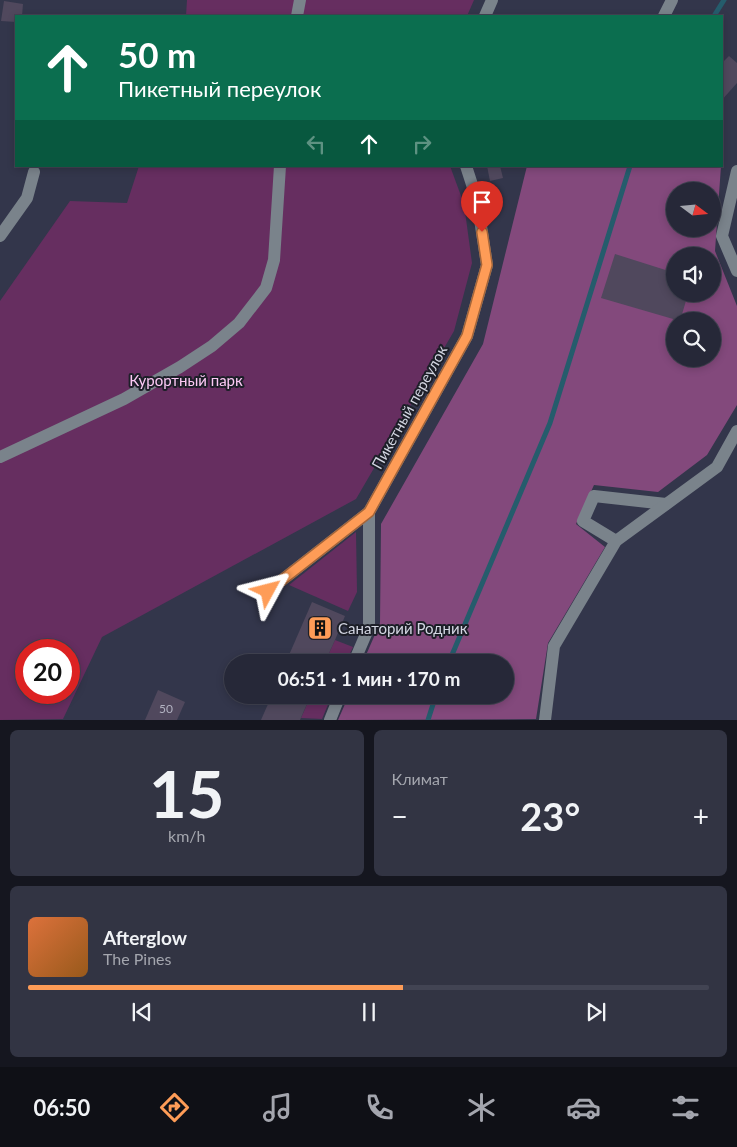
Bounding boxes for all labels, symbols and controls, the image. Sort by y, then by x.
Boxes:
text: 50 m [118,33,196,75]
icon: ahead [35,35,100,100]
text: Пикетный переулок [118,75,321,102]
icon: left [302,130,330,158]
icon: ahead [355,130,383,158]
icon: right [408,130,436,158]
pin [461,181,503,232]
north arrow [666,182,721,238]
map controls [666,182,721,367]
icon: arrive [468,188,496,216]
button: sound [666,247,721,302]
button: search [666,312,721,367]
street label: Пикетный переулок [367,342,451,472]
park label: Курортный парк [129,371,243,389]
position arrow [241,564,293,616]
building icon: Санаторий Родник [307,615,333,641]
place label: Санаторий Родник [338,619,468,637]
speed limit sign: 20 [15,639,80,704]
text: 06:51 · 1 мин · 170 m [278,667,460,690]
house number: 50 [159,701,173,716]
text: 15 [149,754,224,832]
text: Климат [392,769,448,788]
text: 23° [520,793,580,839]
text: − [392,799,408,833]
text: + [693,799,709,833]
text: km/h [168,826,205,845]
text: Afterglow [103,926,187,949]
text: The Pines [103,949,172,968]
icon: previous [128,998,156,1026]
icon: pause [355,998,383,1026]
icon: next [582,998,610,1026]
icon: directions [157,1090,192,1125]
icon: music [260,1090,295,1125]
icon: phone [362,1090,397,1125]
icon: climate [464,1090,499,1125]
icon: car [566,1090,601,1125]
icon: filters [668,1090,703,1125]
text: 06:50 [34,1094,90,1121]

